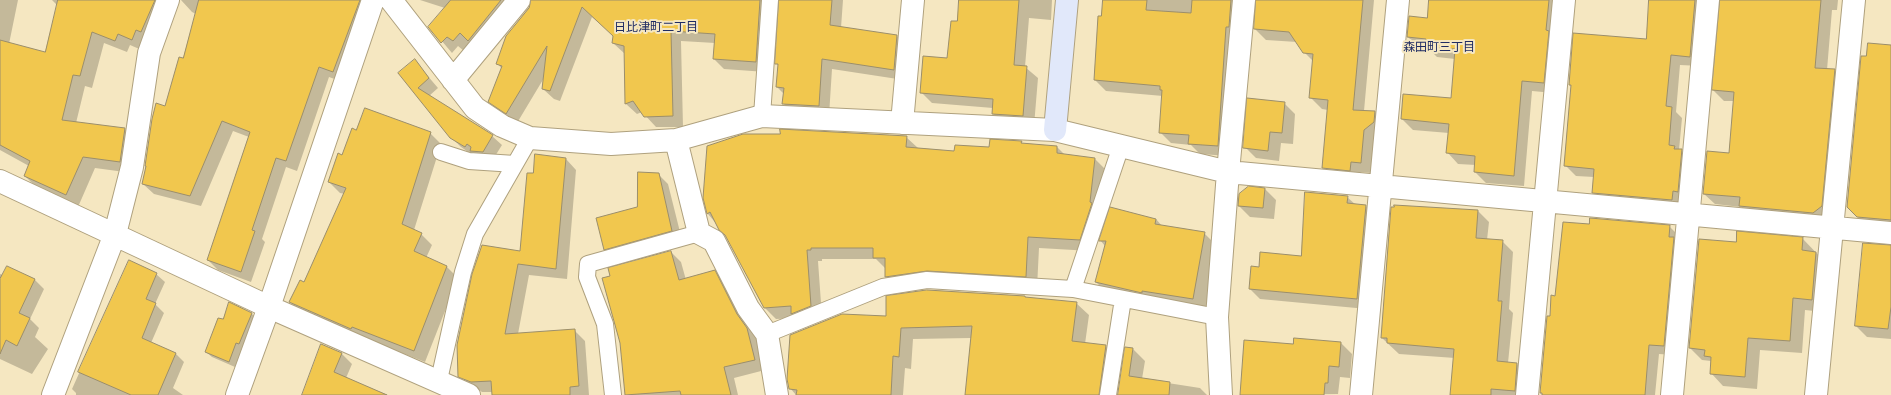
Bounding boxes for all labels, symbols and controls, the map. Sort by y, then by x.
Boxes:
district label: 日比津町二丁目 [614,21,698,35]
district label: 森田町三丁目 [1403,41,1475,55]

